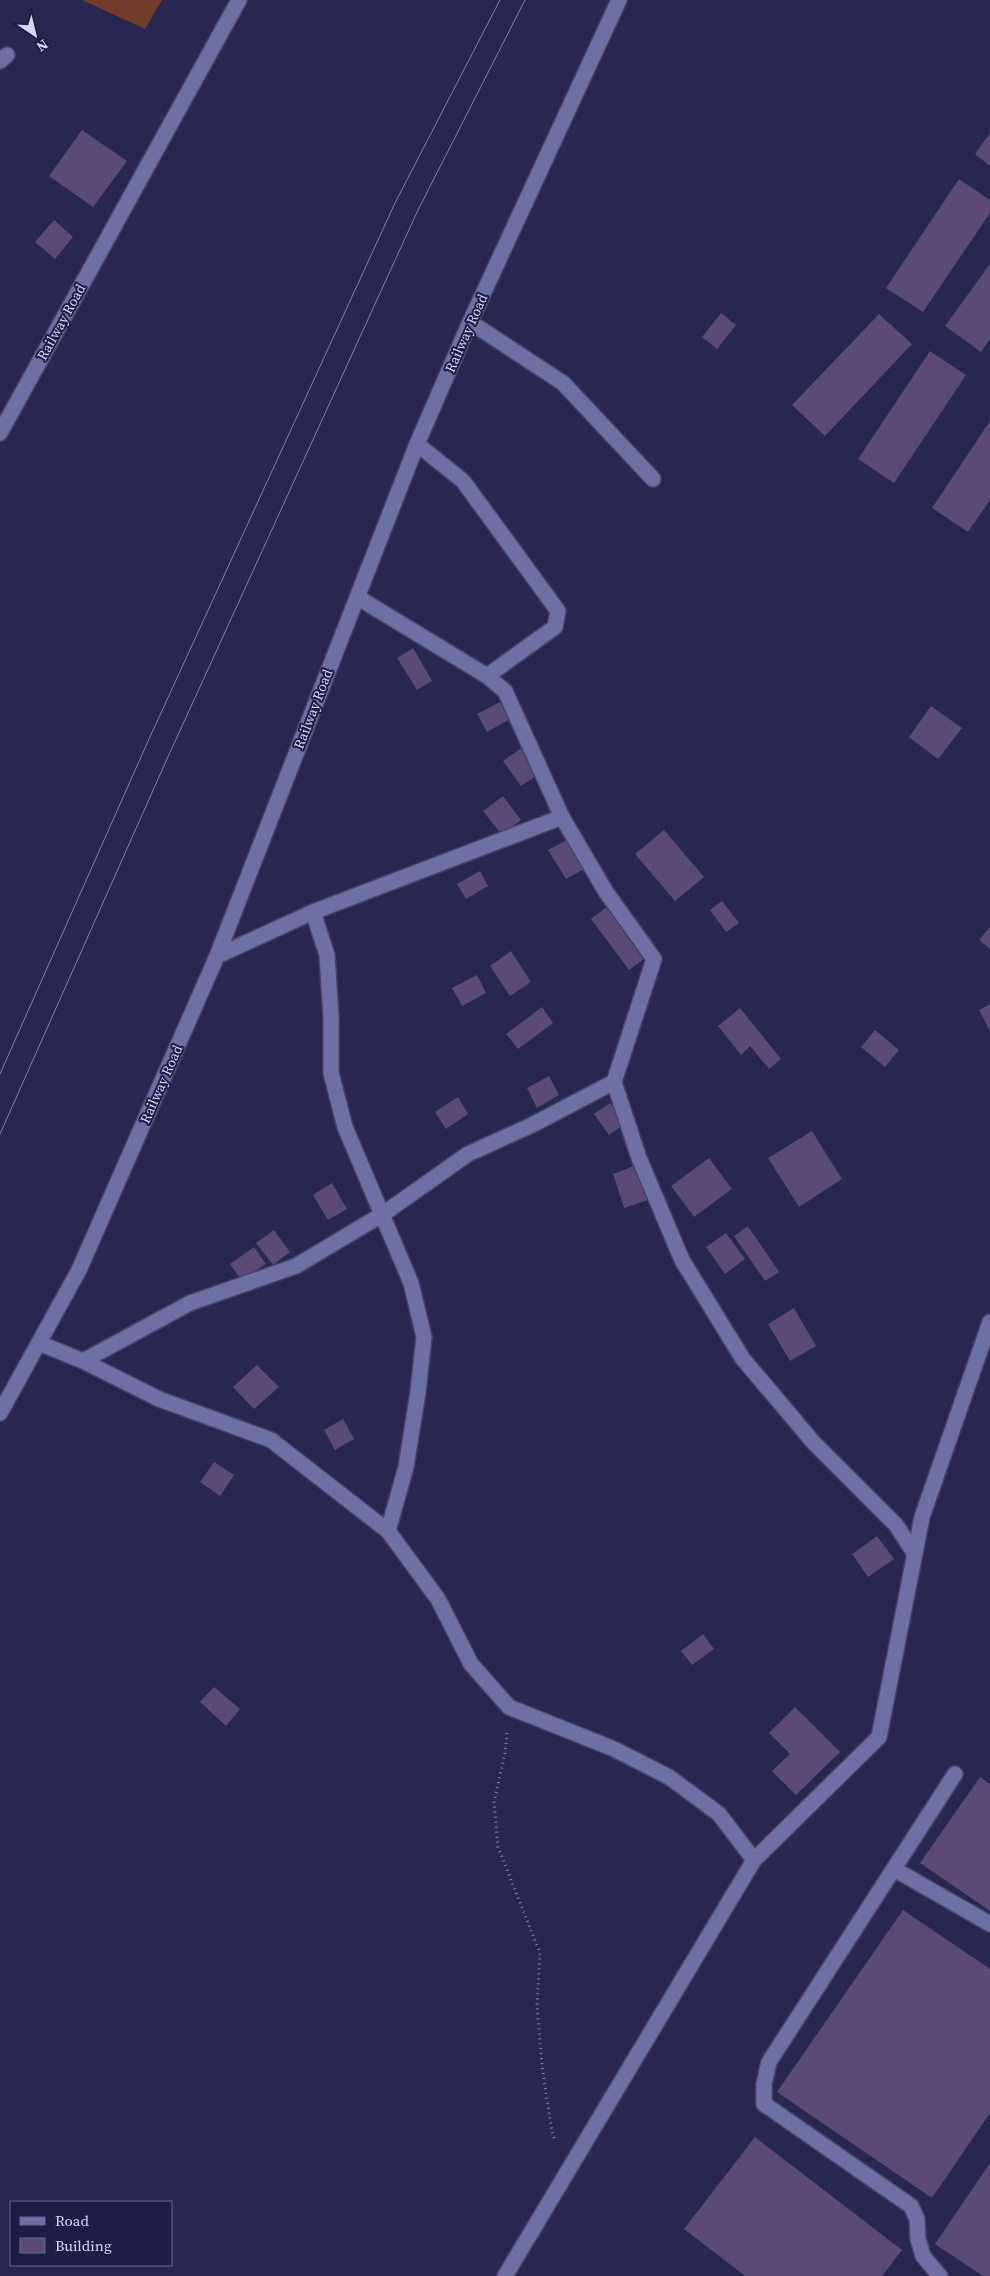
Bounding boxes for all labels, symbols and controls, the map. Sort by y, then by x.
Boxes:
north arrow [10,10,60,60]
text: N [33,35,52,57]
street label: Railway Road [32,280,90,364]
street label: Railway Road [440,290,492,375]
street label: Railway Road [289,666,337,752]
street label: Railway Road [135,1041,187,1126]
legend [10,2201,172,2266]
text: Road [55,2210,89,2231]
text: Building [55,2235,112,2256]

